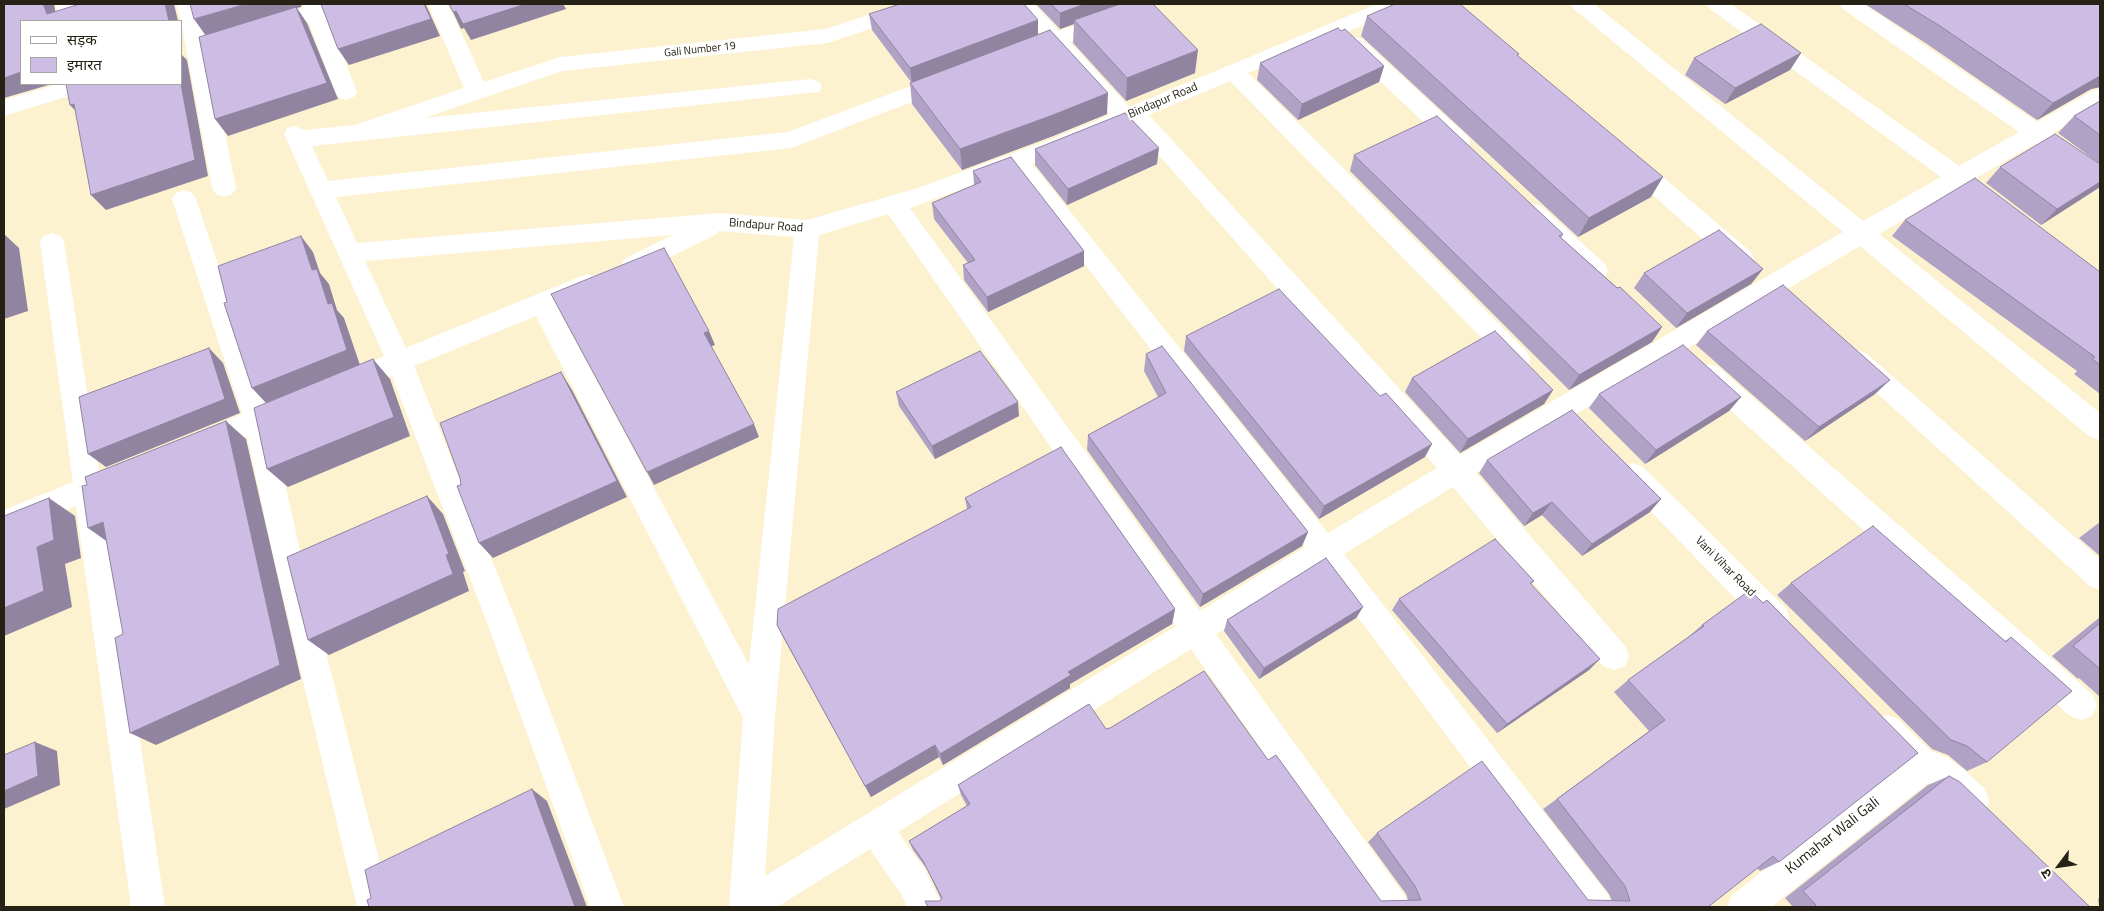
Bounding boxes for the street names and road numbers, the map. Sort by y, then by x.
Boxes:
street label: Gali Number 19 [663,40,737,60]
street label: Bindapur Road [1126,80,1200,122]
street label: Bindapur Road [728,216,804,236]
street label: Vani Vihar Road [1692,534,1758,600]
street label: Kumahar Wali Gali [1782,794,1884,878]

